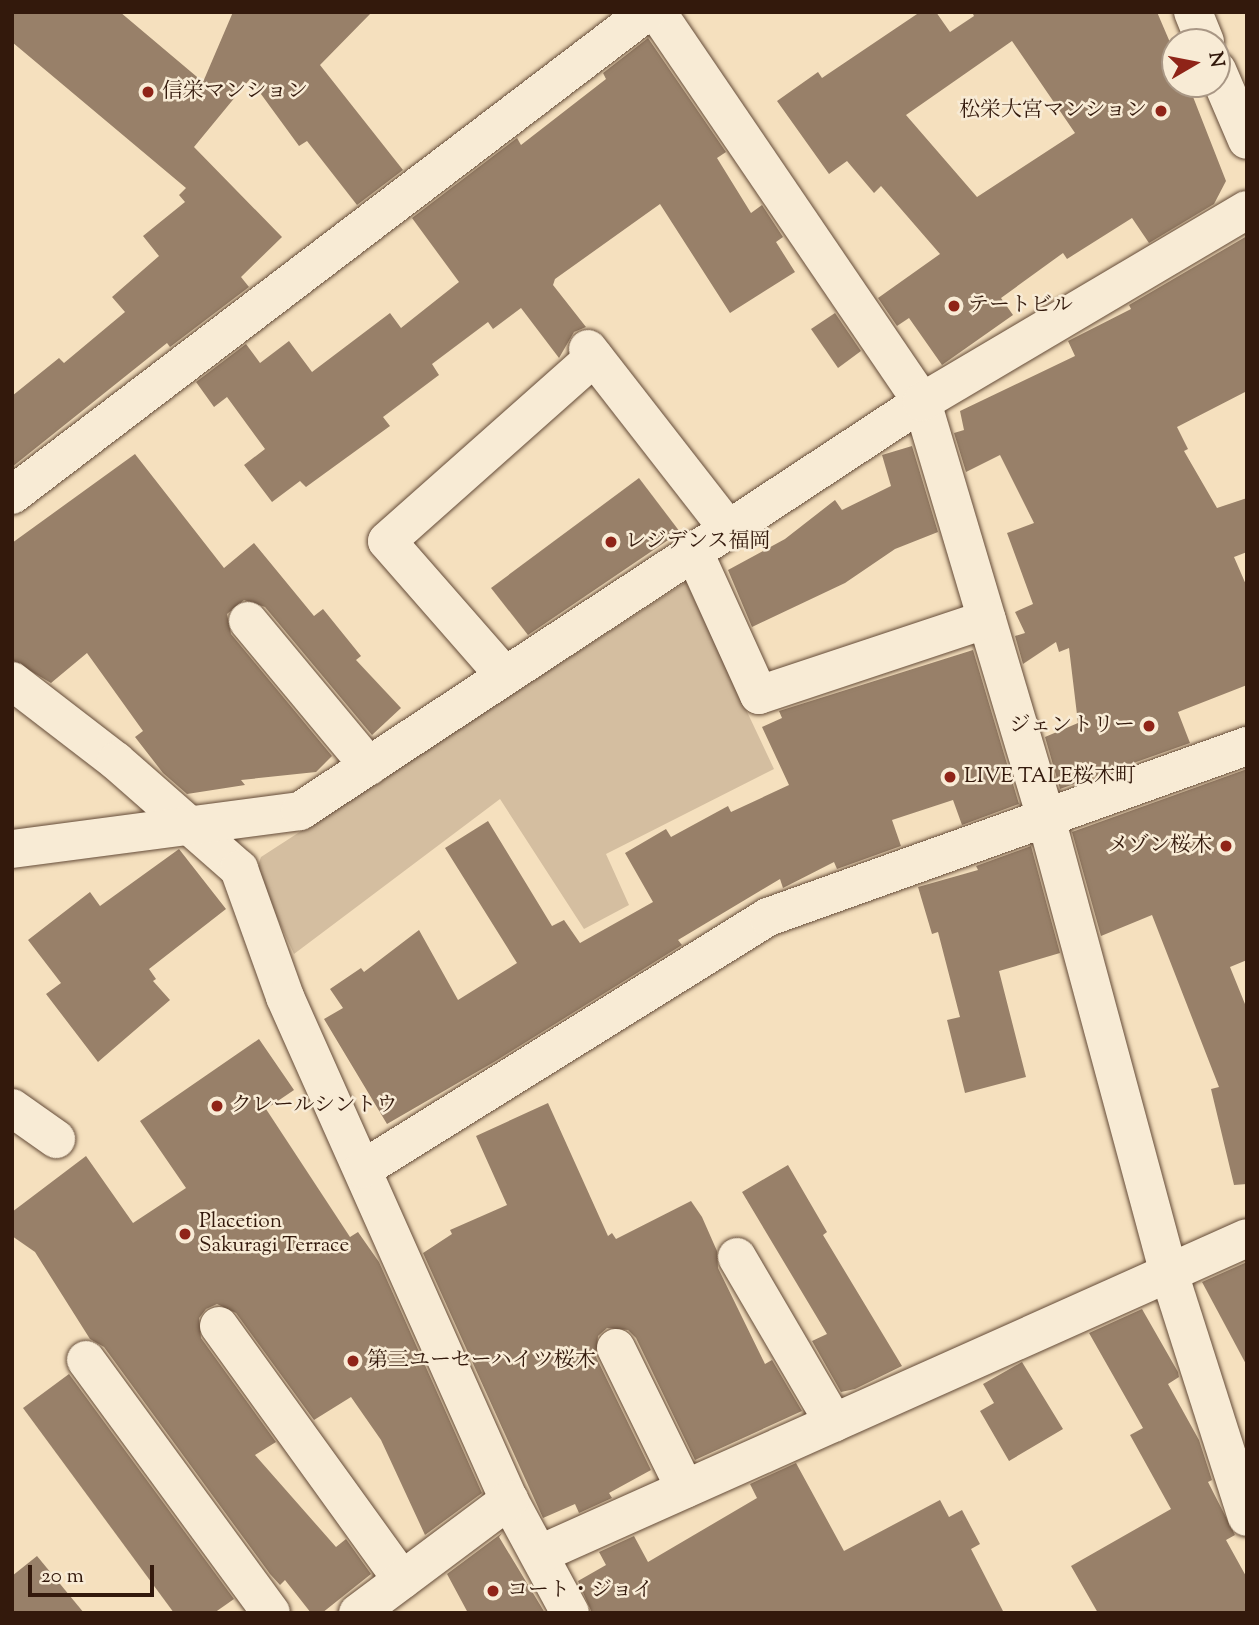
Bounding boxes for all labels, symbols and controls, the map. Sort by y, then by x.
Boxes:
north arrow [1161,28,1231,98]
text: N [1201,50,1230,69]
place label: 信栄マンション [162,79,309,105]
marker: 信栄マンション [140,84,156,100]
place label: 松栄大宮マンション [958,98,1147,124]
marker: 松栄大宮マンション [1153,103,1169,119]
place label: テートビル [968,293,1073,319]
marker: テートビル [946,298,962,314]
place label: レジデンス福岡 [625,529,772,555]
marker: レジデンス福岡 [603,534,619,550]
place label: ジェントリー [1009,713,1135,739]
marker: ジェントリー [1141,718,1157,734]
place label: LIVE TALE桜木町 [964,764,1136,790]
marker: LIVE TALE桜木町 [942,769,958,785]
place label: メゾン桜木 [1107,833,1212,859]
marker: メゾン桜木 [1218,838,1234,854]
place label: クレールシントウ [231,1093,399,1119]
marker: クレールシントウ [209,1098,225,1114]
place label: Placetion Sakuragi Terrace [199,1209,349,1259]
marker: Placetion Sakuragi Terrace [177,1226,193,1242]
place label: 第三ユーセーハイツ桜木 [367,1348,597,1374]
marker: 第三ユーセーハイツ桜木 [345,1353,361,1369]
scale bar [32,1552,158,1596]
text: 20 m [41,1562,84,1592]
place label: コート・ジョイ [507,1578,654,1604]
marker: コート・ジョイ [485,1583,501,1599]

